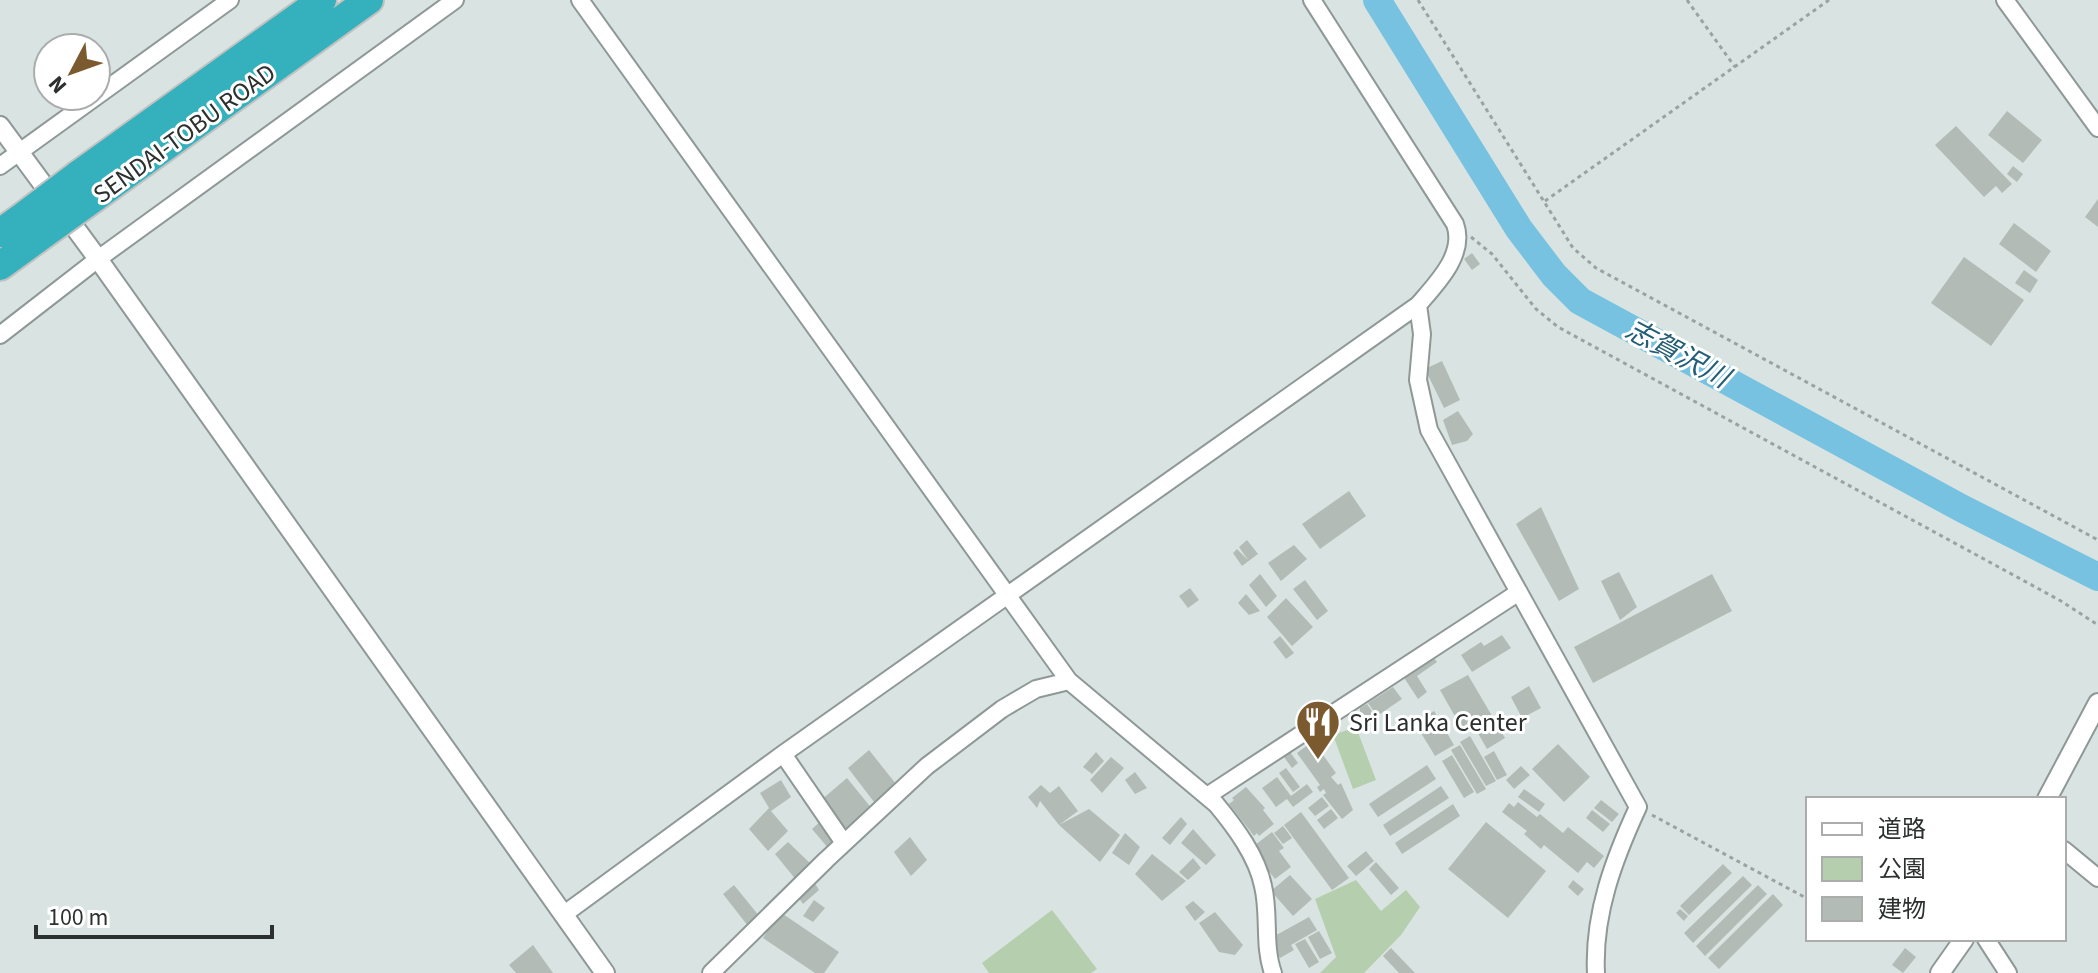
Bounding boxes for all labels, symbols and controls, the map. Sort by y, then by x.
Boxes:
north arrow [32,32,112,112]
street label: SENDAI-TOBU ROAD [85,54,283,212]
text: N [41,68,75,100]
water label: 志賀沢川 [1619,310,1739,399]
restaurant icon: Sri Lanka Center [1294,698,1342,761]
place label: Sri Lanka Center [1349,704,1528,741]
legend [1806,797,2066,941]
text: 道路 [1878,812,1926,847]
text: 公園 [1878,852,1926,887]
scale bar [36,889,272,939]
text: 建物 [1878,892,1926,927]
text: 100 m [48,900,108,935]

